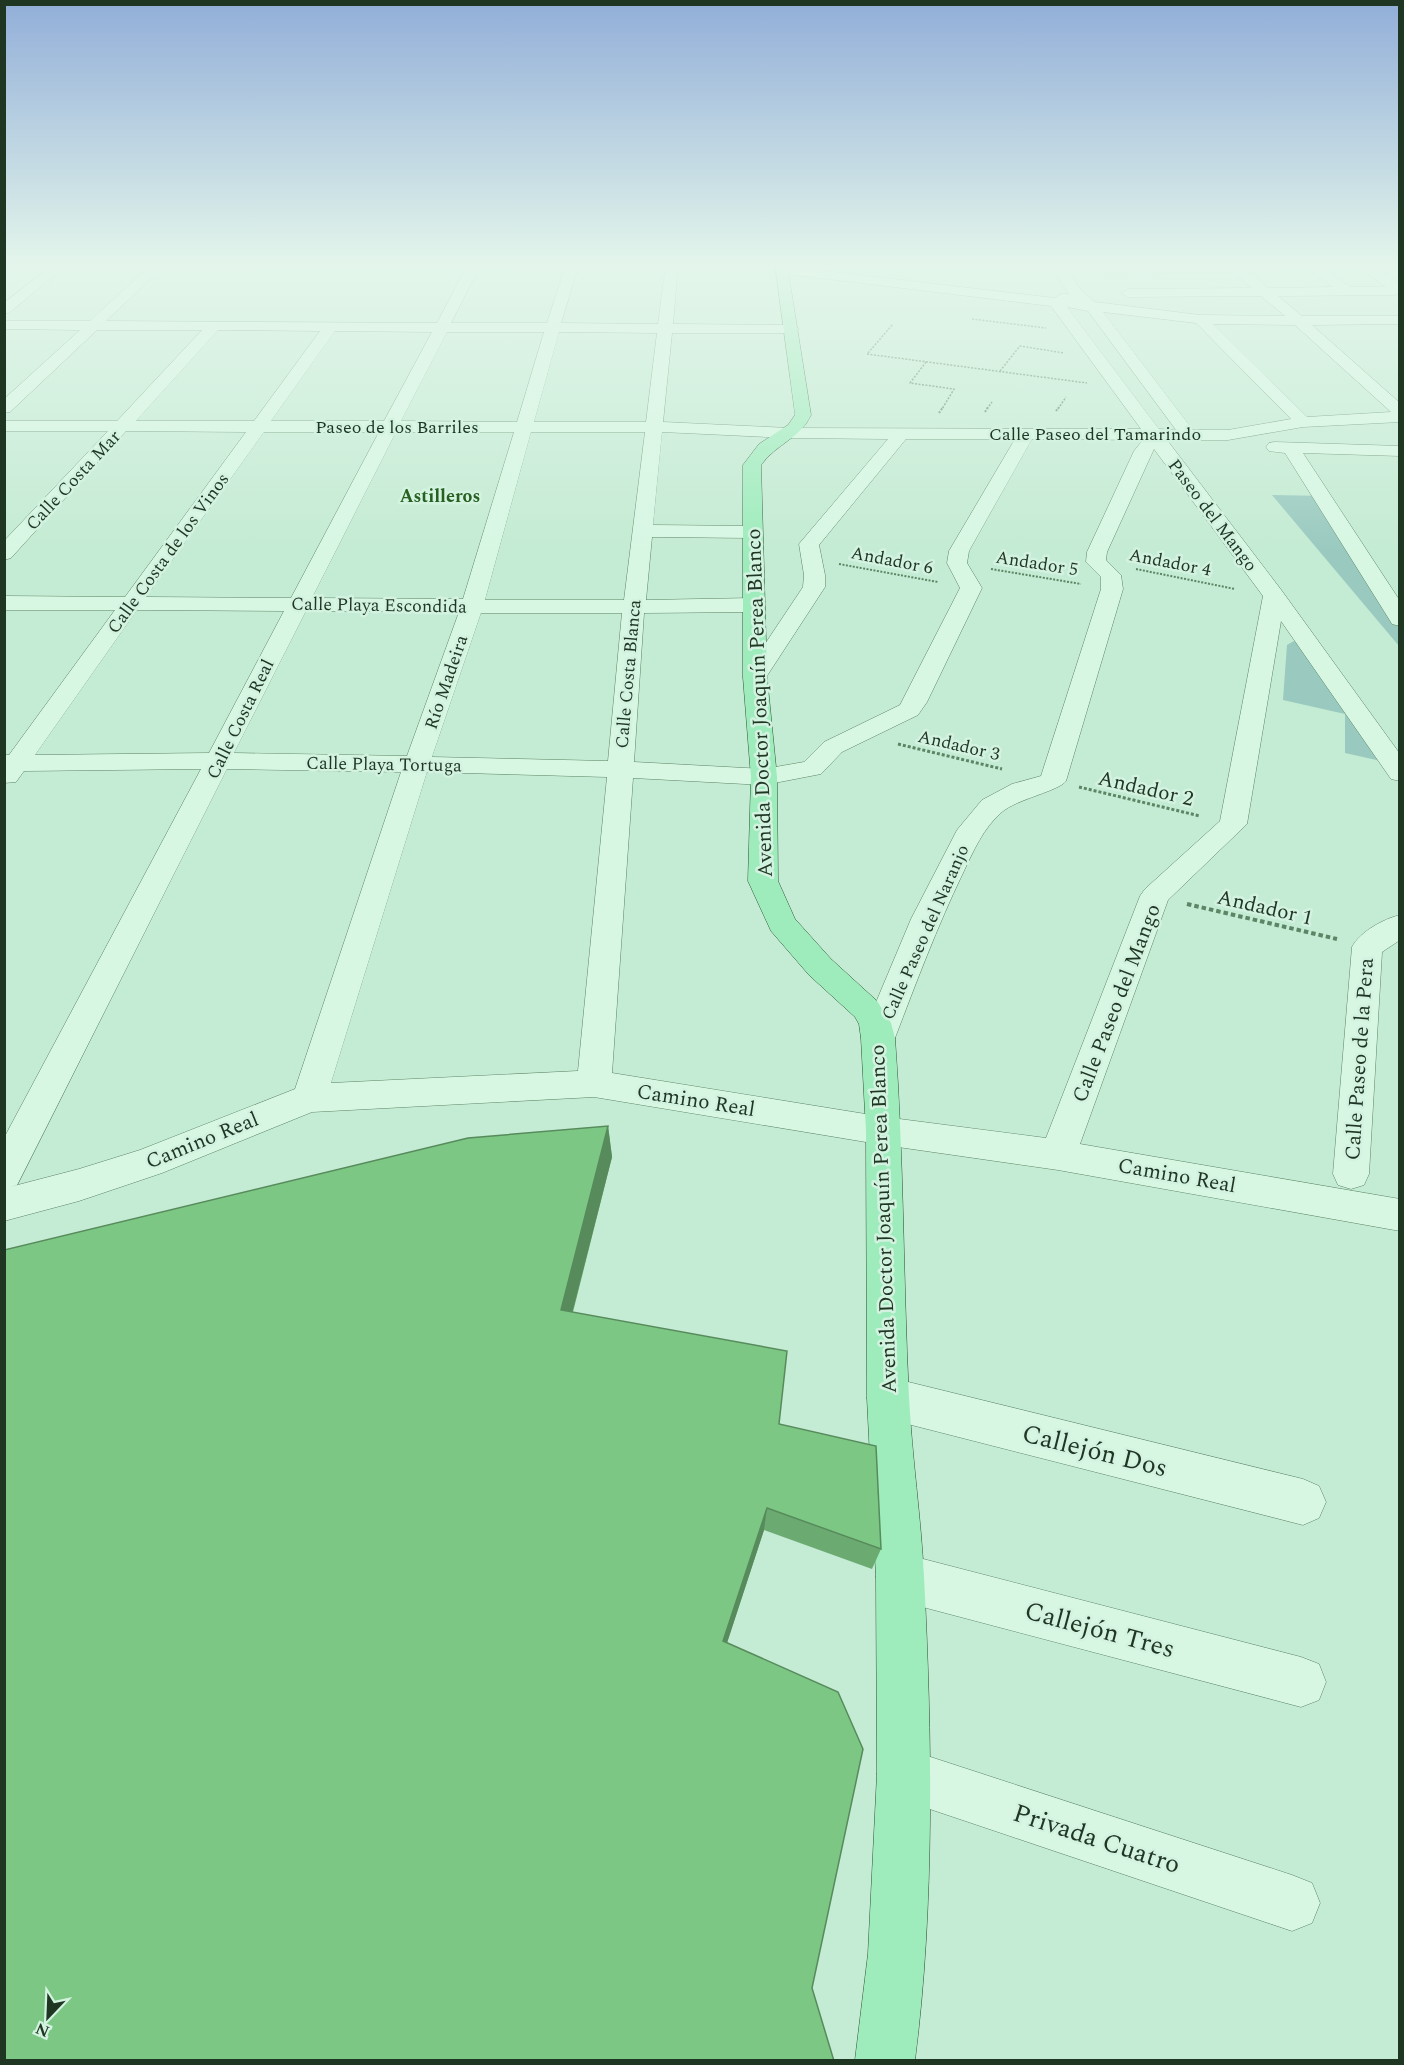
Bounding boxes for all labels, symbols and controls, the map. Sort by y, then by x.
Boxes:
street label: Paseo de los Barriles [315,414,479,441]
street label: Calle Paseo del Tamarindo [989,421,1201,448]
street label: Calle Costa Mar [20,424,127,537]
street label: Paseo del Mango [1161,453,1264,577]
street label: Calle Costa de los Vinos [101,467,236,639]
district label: Astilleros [400,483,480,510]
street label: Avenida Doctor Joaquín Perea Blanco [738,528,782,878]
street label: Andador 6 [848,539,935,582]
street label: Andador 4 [1126,541,1213,584]
street label: Andador 5 [994,544,1080,583]
street label: Calle Playa Escondida [291,590,467,621]
street label: Calle Costa Blanca [609,598,648,750]
street label: Río Madeira [418,631,475,733]
street label: Calle Costa Real [200,655,281,784]
street label: Andador 3 [915,723,1002,768]
street label: Calle Playa Tortuga [306,750,462,779]
street label: Andador 2 [1095,762,1197,815]
street label: Calle Paseo del Naranjo [875,840,976,1024]
street label: Andador 1 [1214,881,1316,934]
street label: Calle Paseo del Mango [1064,899,1170,1107]
street label: Calle Paseo de la Pera [1337,956,1383,1161]
street label: Avenida Doctor Joaquín Perea Blanco [862,1044,906,1394]
street label: Camino Real [634,1076,757,1126]
street label: Camino Real [141,1104,264,1178]
street label: Camino Real [1115,1150,1238,1202]
street label: Callejón Dos [1018,1414,1172,1488]
street label: Callejón Tres [1020,1591,1179,1669]
street label: Privada Cuatro [1008,1793,1185,1885]
north arrow [18,1987,78,2047]
text: N [32,2016,53,2043]

